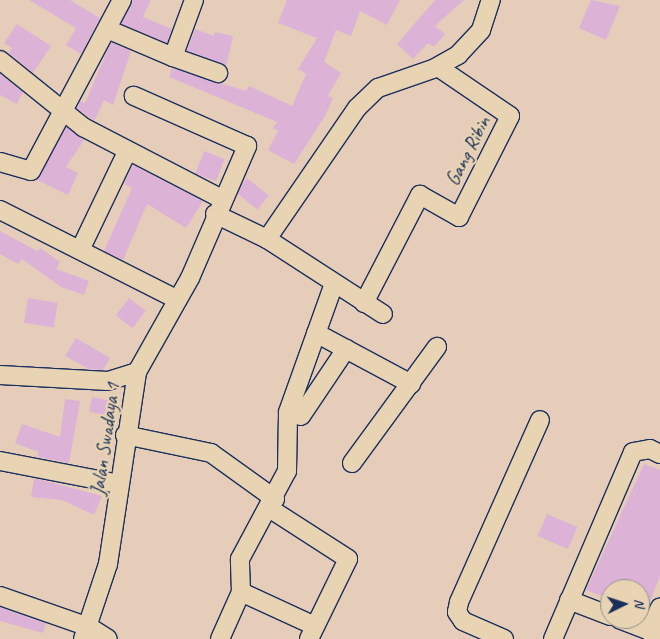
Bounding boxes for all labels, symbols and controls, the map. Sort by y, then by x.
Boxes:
street label: Gang Ribin [440,112,496,190]
street label: Jalan Swadaya 1 [85,381,125,497]
north arrow [600,579,650,629]
text: N [631,598,648,608]

